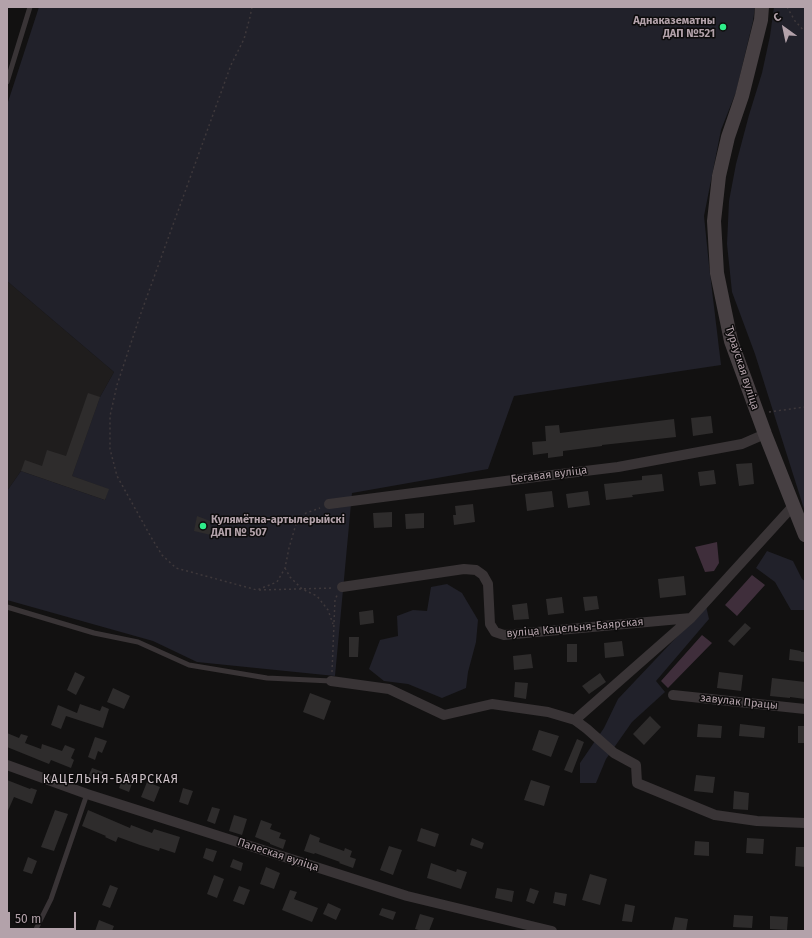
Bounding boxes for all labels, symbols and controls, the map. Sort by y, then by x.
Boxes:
north arrow [764,8,804,48]
text: С [771,10,783,25]
place label: Аднаказематны ДАП №521 [633,14,715,40]
marker: Аднаказематны ДАП №521 [718,22,728,32]
street label: Тураўская вуліца [722,324,762,412]
street label: Бегавая вуліца [510,464,588,486]
place label: Кулямётна-артылерыйскі ДАП № 507 [211,513,345,539]
marker: Кулямётна-артылерыйскі ДАП № 507 [198,521,208,531]
street label: вуліца Кацельня-Баярская [506,615,644,641]
street label: завулак Працы [700,691,778,713]
district label: КАЦЕЛЬНЯ-БАЯРСКАЯ [43,773,179,787]
street label: Палеская вуліца [236,836,320,874]
scale bar [10,904,78,930]
text: 50 m [15,912,41,926]

